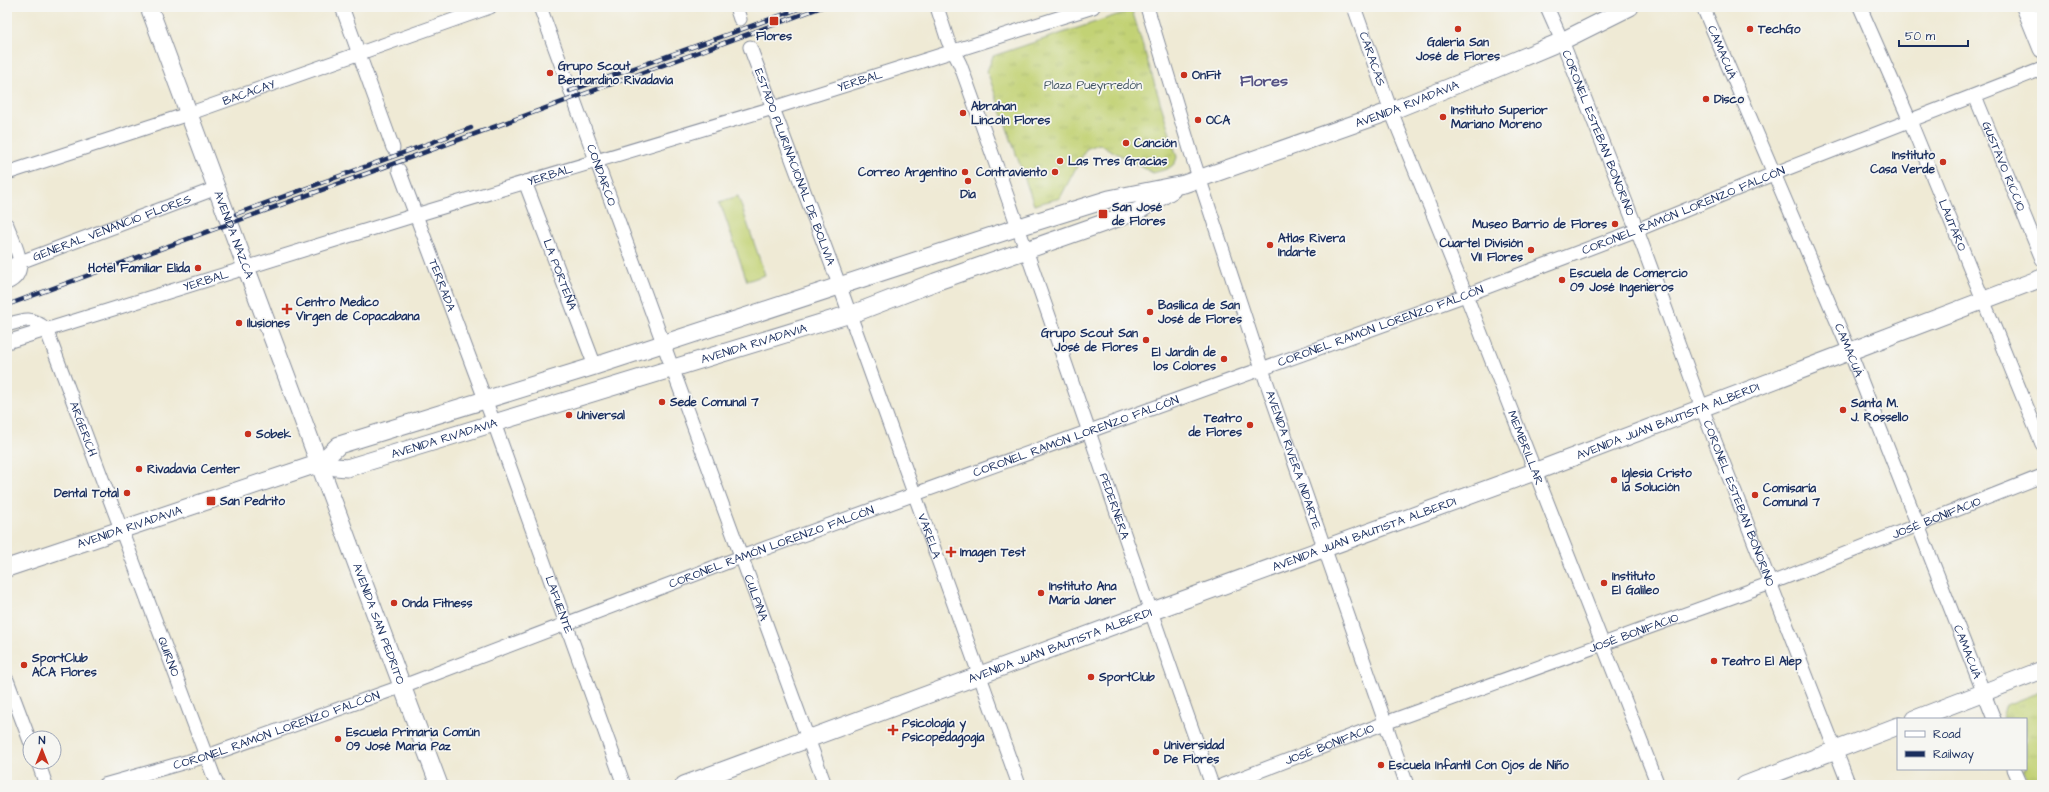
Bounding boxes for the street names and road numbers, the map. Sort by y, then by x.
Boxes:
street label: CAMACUÁ [1703,23,1741,82]
street label: CARACAS [1355,30,1390,89]
street label: CORONEL ESTEBAN BONORINO [1557,48,1639,218]
street label: ESTADO PLURINACIONAL DE BOLIVIA [750,66,839,268]
street label: YERBAL [835,66,885,96]
street label: BACACAY [220,75,278,110]
street label: AVENIDA RIVADAVIA [1353,76,1462,132]
street label: GUSTAVO RICCIO [1977,119,2029,214]
street label: CONDARCO [582,142,620,209]
street label: YERBAL [525,160,575,190]
street label: CORONEL RAMÓN LORENZO FALCÓN [1579,162,1788,259]
street label: AVENIDA NAZCA [209,188,258,282]
street label: GENERAL VENANCIO FLORES [30,190,194,266]
street label: LAUTARO [1934,197,1970,254]
street label: LA PORTEÑA [538,237,581,313]
street label: TERRADA [424,257,459,314]
street label: YERBAL [181,266,231,296]
street label: CORONEL RAMÓN LORENZO FALCÓN [1276,281,1487,371]
street label: AVENIDA RIVADAVIA [699,320,809,368]
street label: CAMACUÁ [1830,321,1867,380]
street label: AVENIDA JUAN BAUTISTA ALBERDI [1574,379,1762,464]
street label: AVENIDA RIVERA INDARTE [1261,388,1325,532]
street label: CORONEL RAMÓN LORENZO FALCÓN [971,391,1182,481]
street label: ARGERICH [65,399,101,459]
street label: MEMBRILLAR [1503,408,1548,488]
street label: AVENIDA RIVADAVIA [389,414,500,463]
street label: CORONEL ESTEBAN BONORINO [1699,418,1779,589]
street label: PEDERNERA [1095,471,1133,542]
street label: AVENIDA JUAN BAUTISTA ALBERDI [1270,493,1459,576]
street label: JOSÉ BONIFACIO [1890,493,1984,543]
street label: CORONEL RAMÓN LORENZO FALCÓN [666,501,877,593]
street label: AVENIDA RIVADAVIA [75,502,185,553]
street label: VARELA [913,511,945,561]
street label: AVENIDA SAN PEDRITO [348,561,409,687]
street label: CULPINA [740,572,772,624]
street label: LAFUENTE [540,573,577,636]
street label: AVENIDA JUAN BAUTISTA ALBERDI [966,604,1155,688]
street label: JOSÉ BONIFACIO [1587,609,1681,657]
street label: CAMACUÁ [1949,622,1986,682]
street label: QUIRNO [153,634,184,679]
street label: CORONEL RAMÓN LORENZO FALCÓN [171,687,383,774]
street label: JOSÉ BONIFACIO [1283,720,1377,770]

